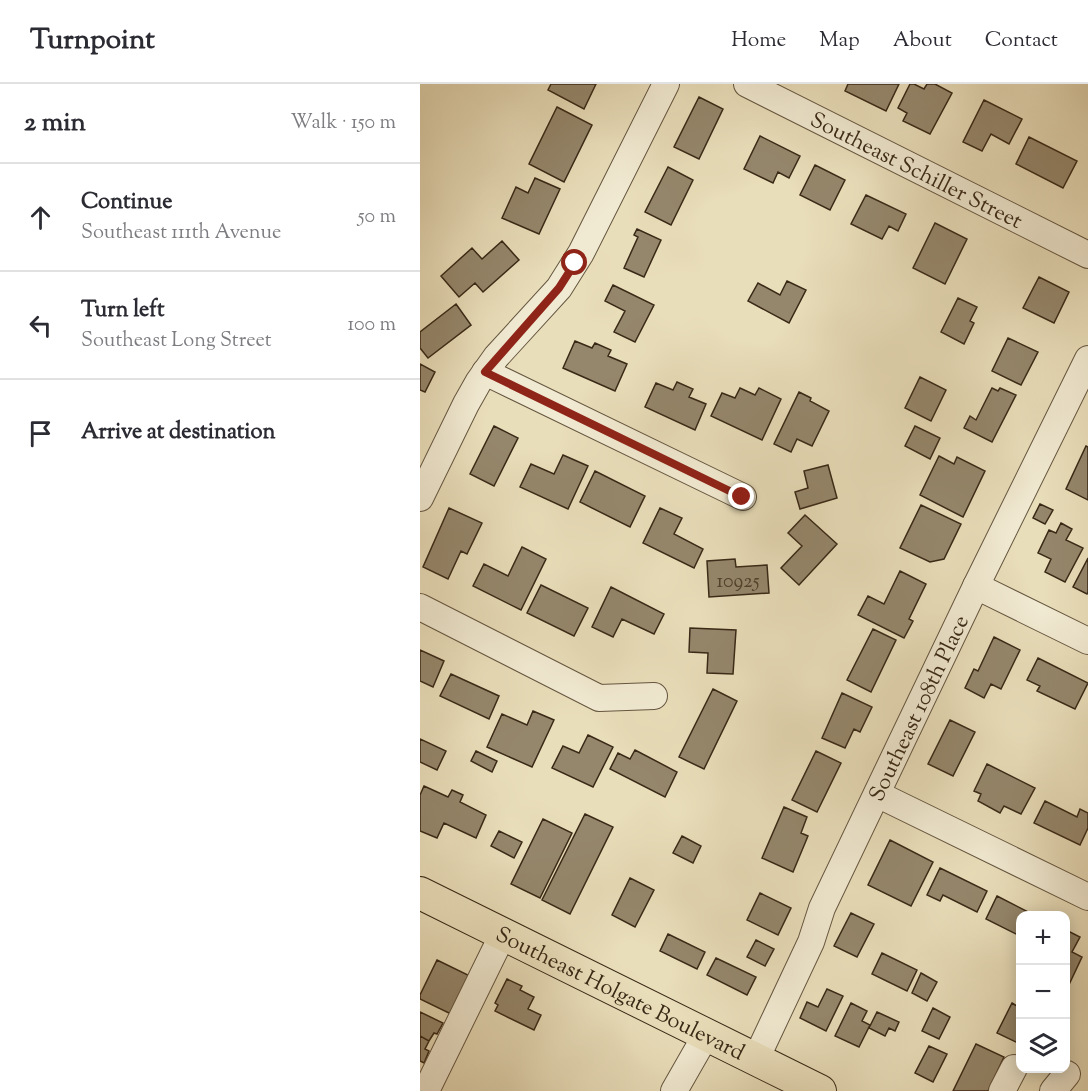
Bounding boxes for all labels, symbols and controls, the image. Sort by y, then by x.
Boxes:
text: Turnpoint [30,21,155,61]
text: Home [731,26,786,56]
text: Map [819,26,860,56]
text: About [893,26,952,56]
text: Contact [985,26,1058,56]
text: 2 min [24,105,86,142]
street label: Southeast Schiller Street [804,105,1028,239]
text: Walk · 150 m [290,109,396,138]
text: Continue [81,187,172,219]
icon: ahead [24,201,57,234]
text: 50 m [358,203,396,232]
text: Southeast 111th Avenue [81,219,281,248]
route start [561,249,587,275]
text: Turn left [81,295,164,327]
icon: left [24,309,57,342]
text: 100 m [347,311,396,340]
text: Southeast Long Street [81,327,272,356]
icon: arrive [24,417,57,450]
text: Arrive at destination [81,417,276,449]
route end [728,483,754,509]
house number: 10925 [716,568,760,597]
street label: Southeast 108th Place [862,611,979,808]
map controls [1016,911,1070,1073]
button: + [1016,911,1070,965]
street label: Southeast Holgate Boulevard [489,920,749,1070]
button: − [1016,965,1070,1019]
button: layers [1016,1019,1070,1073]

